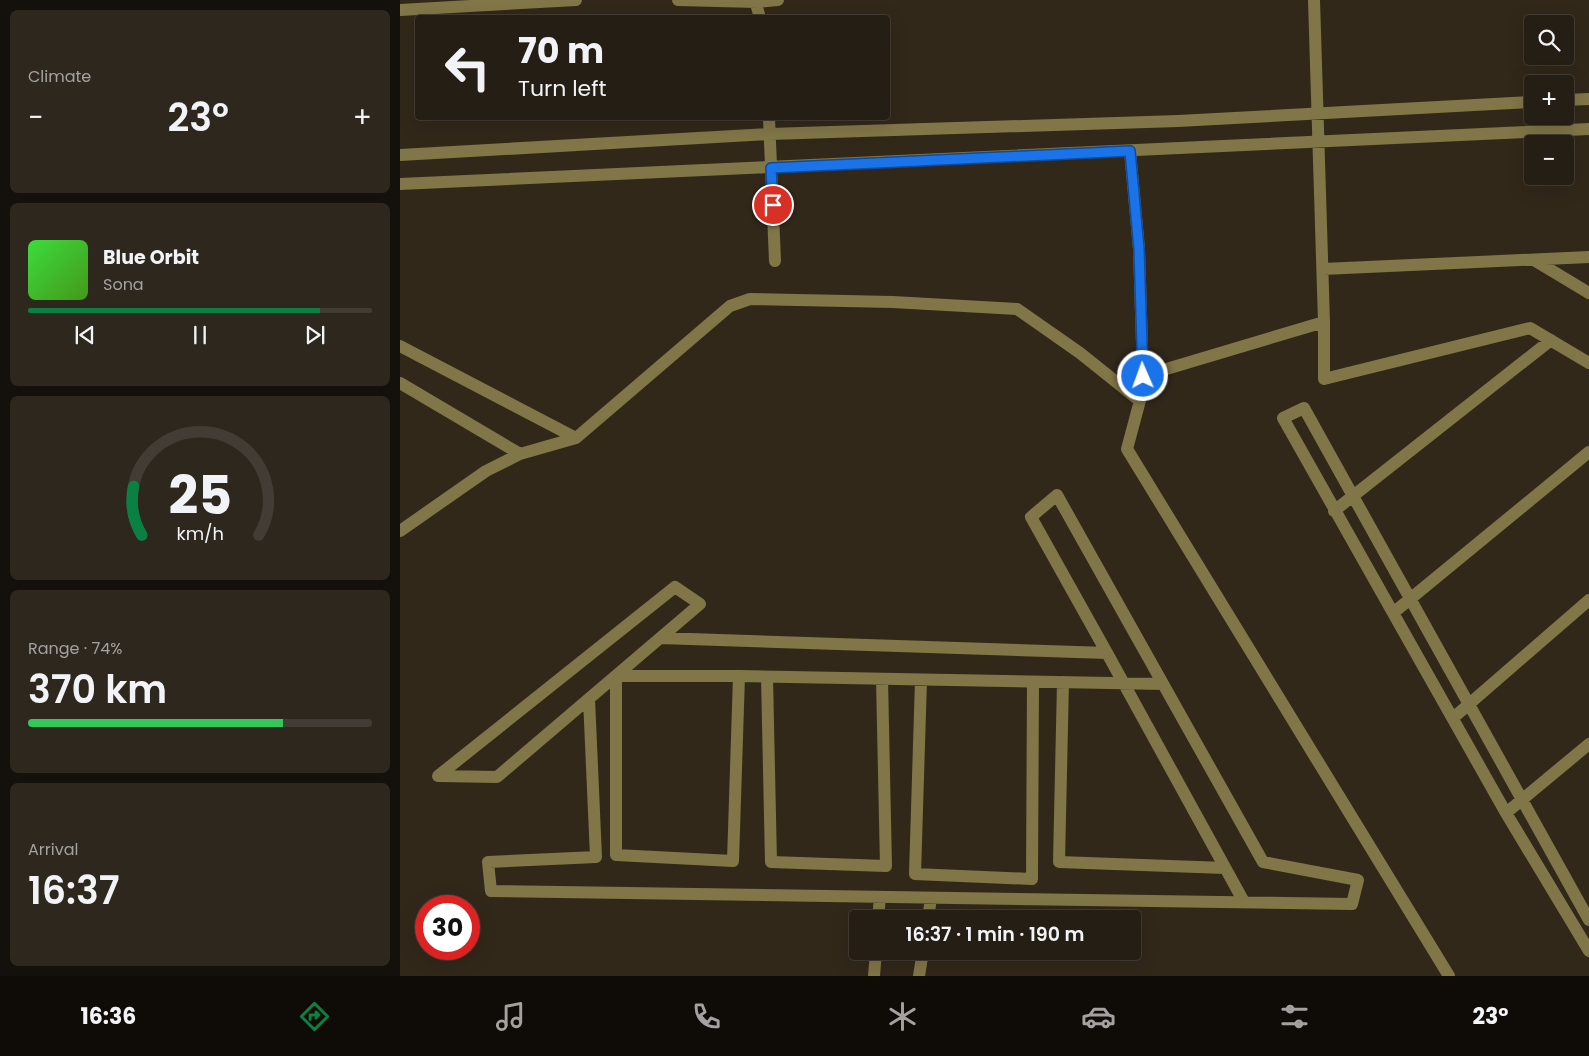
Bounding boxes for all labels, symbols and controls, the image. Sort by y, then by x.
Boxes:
map controls [1524,15,1574,185]
button: search [1524,15,1574,65]
text: 70 m [518,26,604,75]
icon: left [435,35,500,100]
text: Climate [28,65,91,88]
text: Turn left [518,73,606,104]
button: + [1524,75,1574,125]
text: 23° [167,91,229,144]
text: − [28,98,43,137]
text: + [353,98,372,137]
button: − [1524,135,1574,185]
pin [752,184,794,226]
icon: arrive [759,191,787,219]
text: Blue Orbit [103,244,199,271]
text: Sona [103,273,144,296]
icon: previous [71,321,99,349]
icon: pause [186,321,214,349]
icon: next [301,321,329,349]
position arrow [1116,349,1168,401]
text: 25 [168,459,232,532]
text: km/h [176,521,224,546]
text: Range · 74% [28,637,122,660]
text: 370 km [28,663,167,716]
text: Arrival [28,838,78,861]
text: 16:37 [28,864,120,917]
speed limit sign: 30 [415,895,480,960]
text: 16:37 · 1 min · 190 m [906,921,1084,948]
icon: directions [297,999,332,1034]
icon: music [493,999,528,1034]
icon: phone [689,999,724,1034]
icon: climate [885,999,920,1034]
icon: car [1081,999,1116,1034]
icon: filters [1277,999,1312,1034]
text: 16:36 [80,1001,136,1032]
text: 23° [1472,1001,1508,1032]

